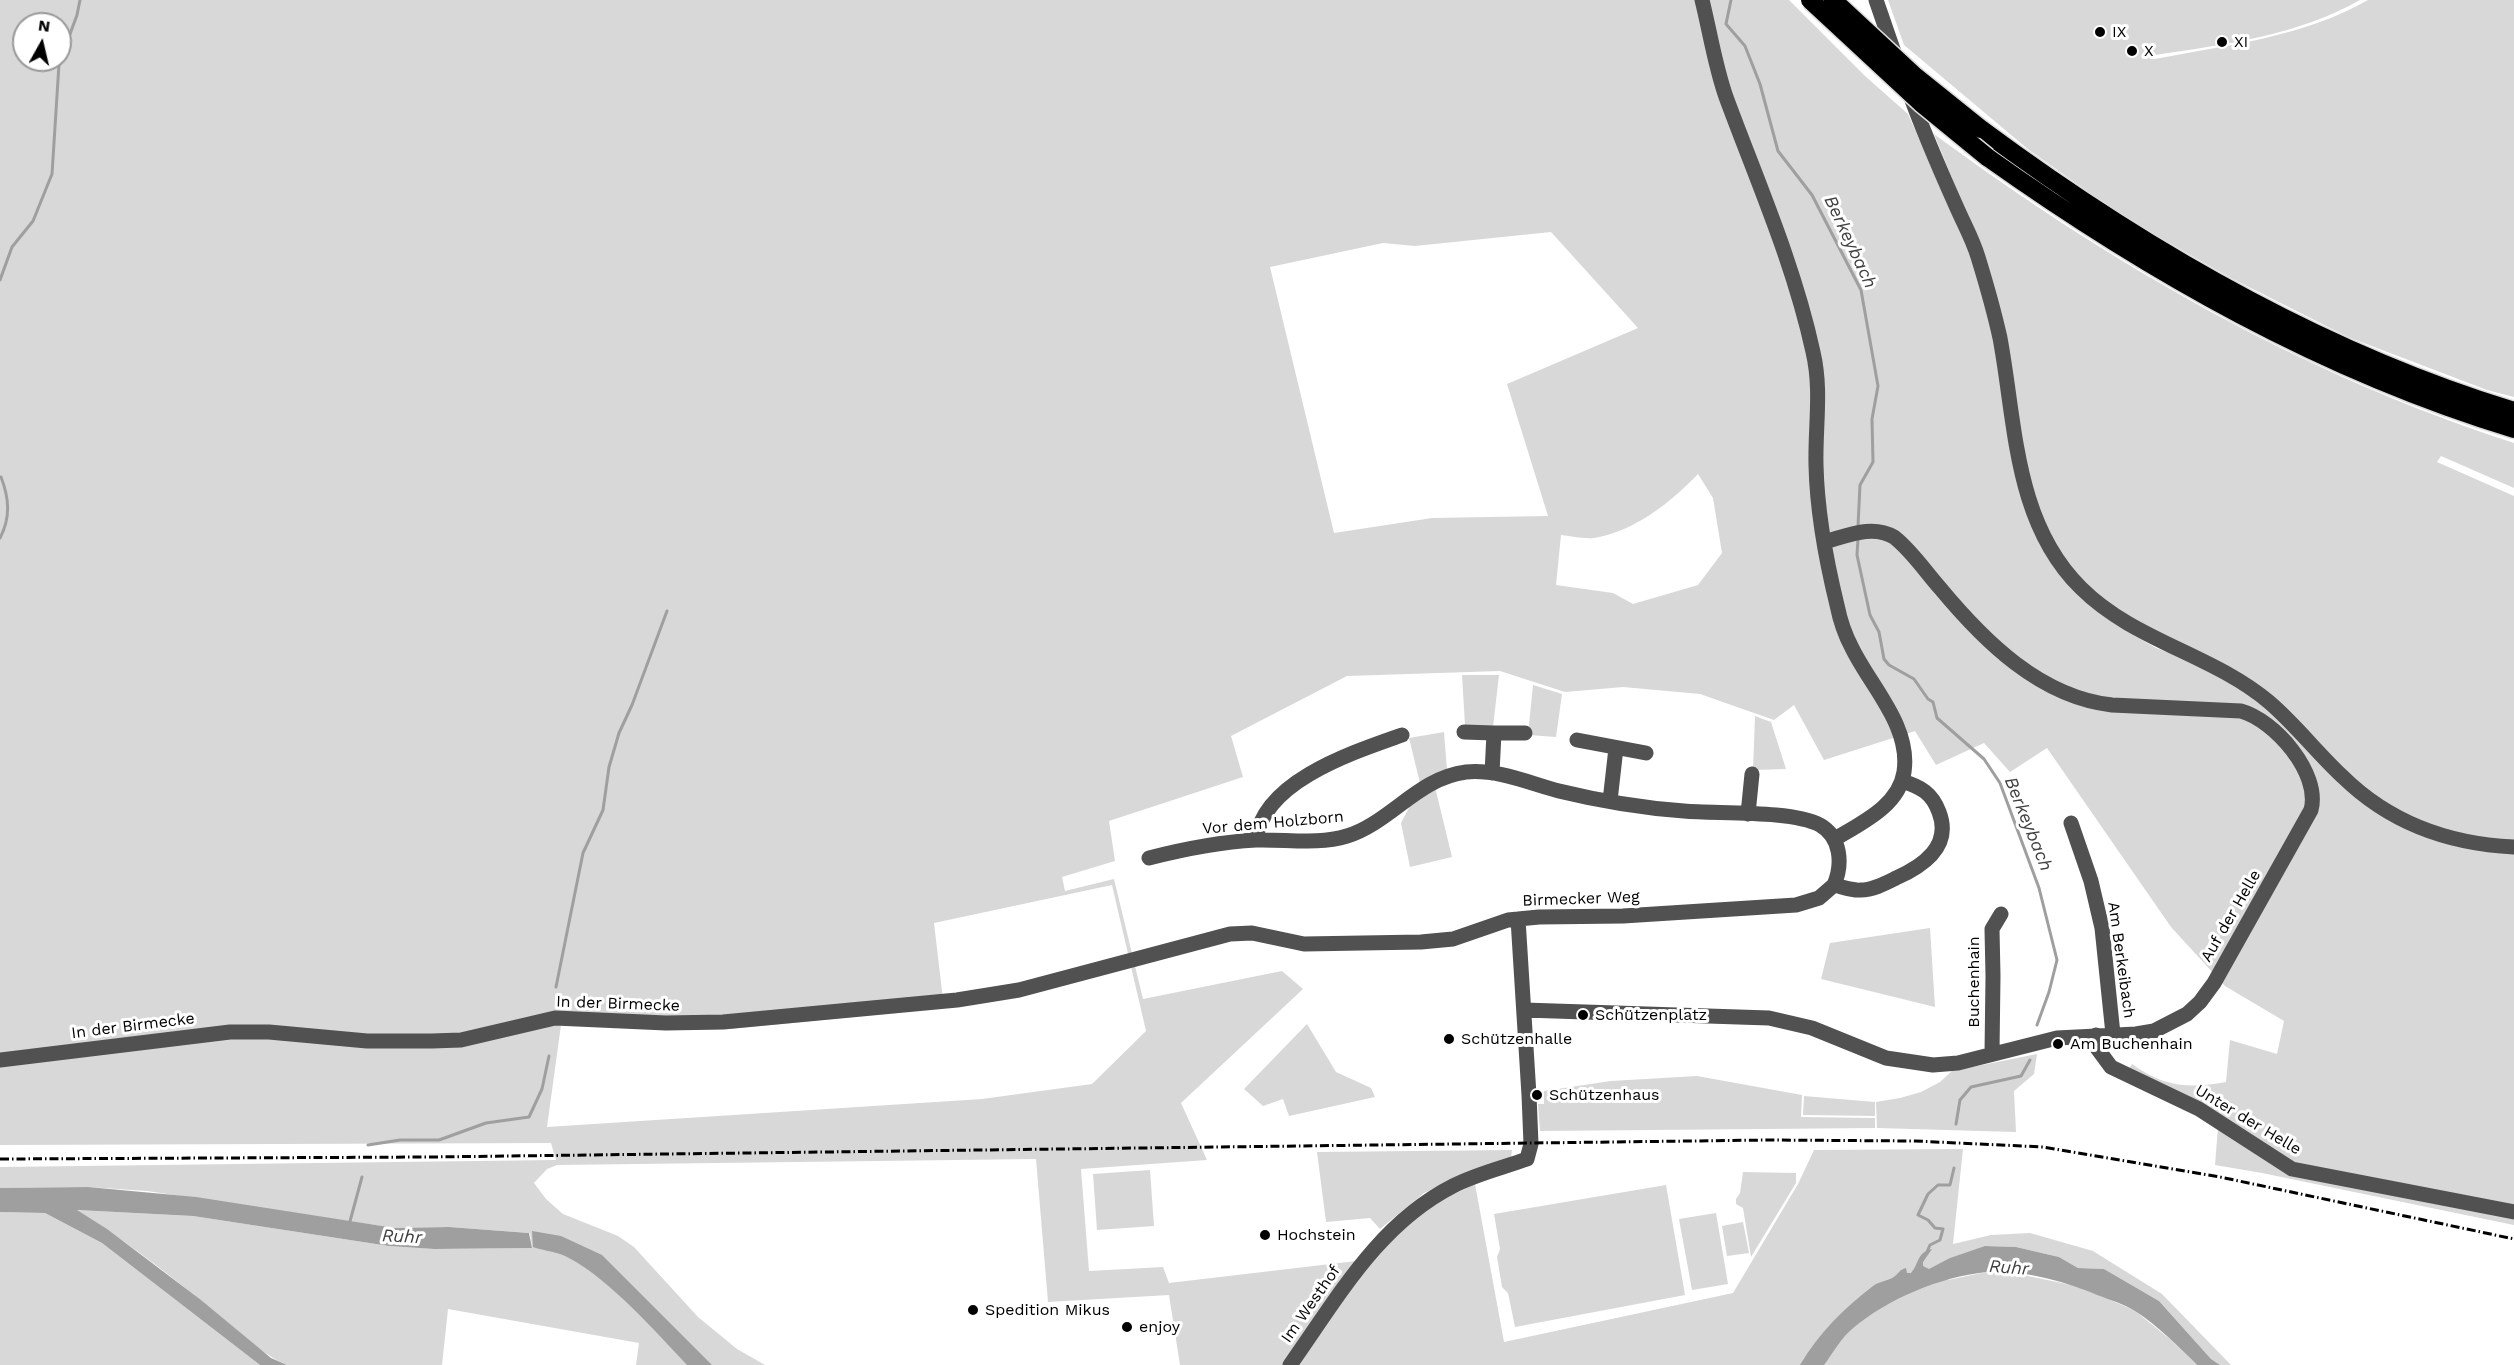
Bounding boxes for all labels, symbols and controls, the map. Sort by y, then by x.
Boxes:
north arrow [12,12,72,72]
text: N [37,15,51,36]
place label: IX [2112,22,2126,42]
marker: IX [2093,25,2107,39]
place label: XI [2234,32,2248,52]
marker: XI [2215,35,2229,49]
place label: X [2144,41,2154,61]
marker: X [2125,44,2139,58]
water label: Berkeybach [1819,192,1881,292]
water label: Berkeybach [1999,774,2057,874]
street label: Vor dem Holzborn [1201,807,1345,839]
street label: Auf der Helle [2197,867,2265,965]
street label: Birmecker Weg [1522,887,1640,911]
street label: Am Berkeibach [2103,900,2139,1020]
street label: Buchenhain [1964,936,1984,1028]
street label: In der Birmecke [556,992,680,1016]
place label: Schützenplatz [1595,1005,1707,1025]
marker: Schützenplatz [1576,1008,1590,1022]
street label: In der Birmecke [70,1009,196,1043]
place label: Schützenhalle [1461,1029,1572,1049]
marker: Schützenhalle [1442,1032,1456,1046]
place label: Am Buchenhain [2070,1034,2193,1054]
marker: Am Buchenhain [2051,1037,2065,1051]
street label: Unter der Helle [2192,1081,2304,1159]
place label: Schützenhaus [1549,1085,1660,1105]
marker: Schützenhaus [1530,1088,1544,1102]
water label: Ruhr [382,1225,422,1249]
place label: Hochstein [1277,1225,1356,1245]
marker: Hochstein [1258,1228,1272,1242]
water label: Ruhr [1988,1256,2030,1280]
street label: Im Westhof [1277,1262,1345,1346]
place label: Spedition Mikus [985,1300,1110,1320]
marker: Spedition Mikus [966,1303,980,1317]
place label: enjoy [1139,1317,1180,1337]
marker: enjoy [1120,1320,1134,1334]

